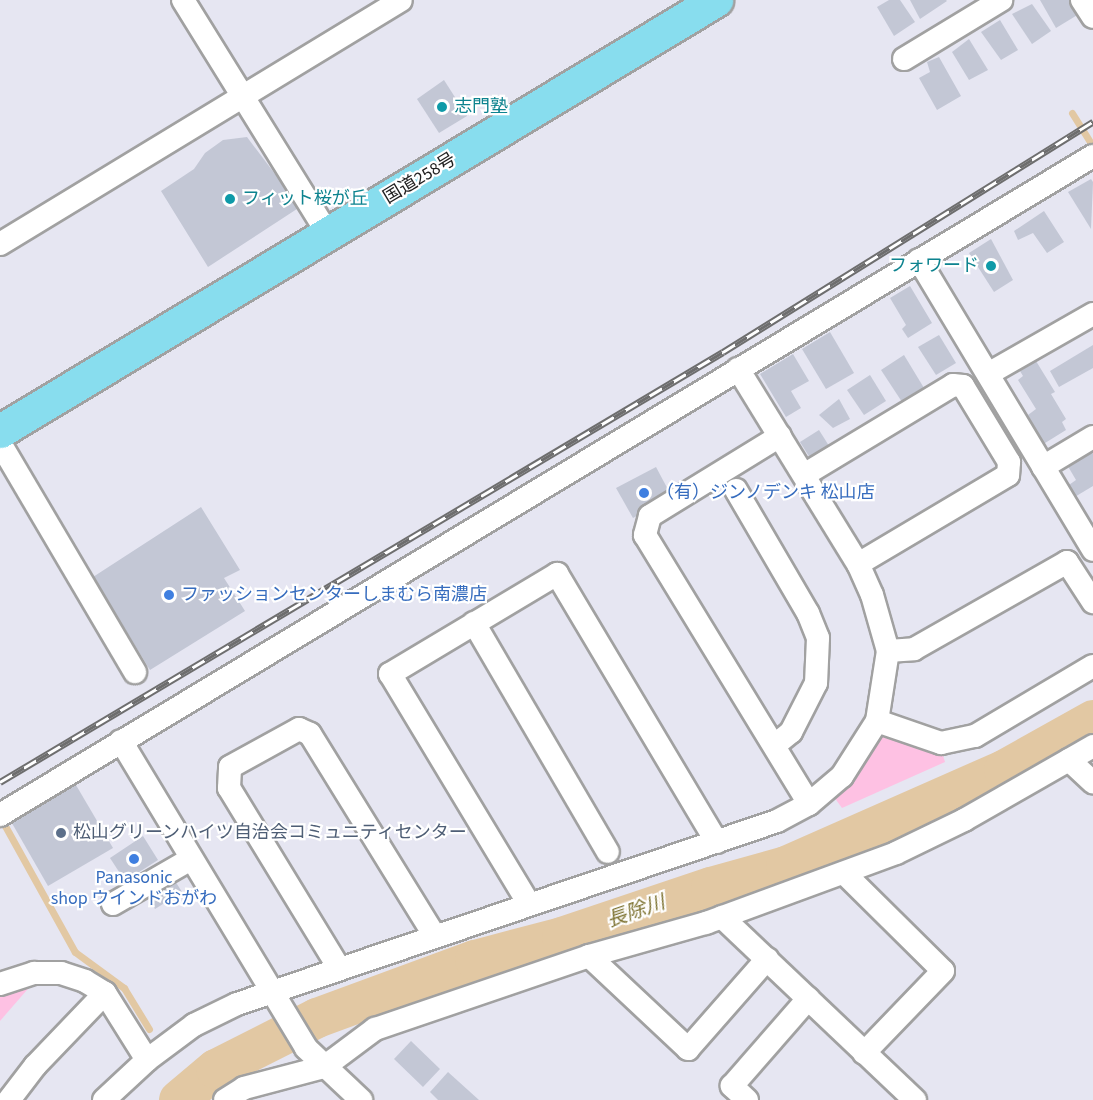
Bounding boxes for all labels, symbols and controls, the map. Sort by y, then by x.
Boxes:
place label: 志門塾 [454,96,508,118]
marker: 志門塾 [435,100,449,114]
street label: 国道258号 [380,149,460,209]
place label: フィット桜が丘 [242,188,368,210]
marker: フィット桜が丘 [223,192,237,206]
place label: フォワード [889,255,979,277]
marker: フォワード [984,259,998,273]
place label: （有）ジンノデンキ 松山店 [656,482,876,504]
marker: （有）ジンノデンキ 松山店 [637,486,651,500]
place label: ファッションセンターしまむら南濃店 [181,584,487,606]
marker: ファッションセンターしまむら南濃店 [162,588,176,602]
place label: 松山グリーンハイツ自治会コミュニティセンター [73,822,469,844]
marker: 松山グリーンハイツ自治会コミュニティセンター [54,826,68,840]
marker: Panasonic shop ウインドおがわ [127,852,141,866]
place label: Panasonic shop ウインドおがわ [51,868,217,910]
water label: 長除川 [604,891,668,933]

